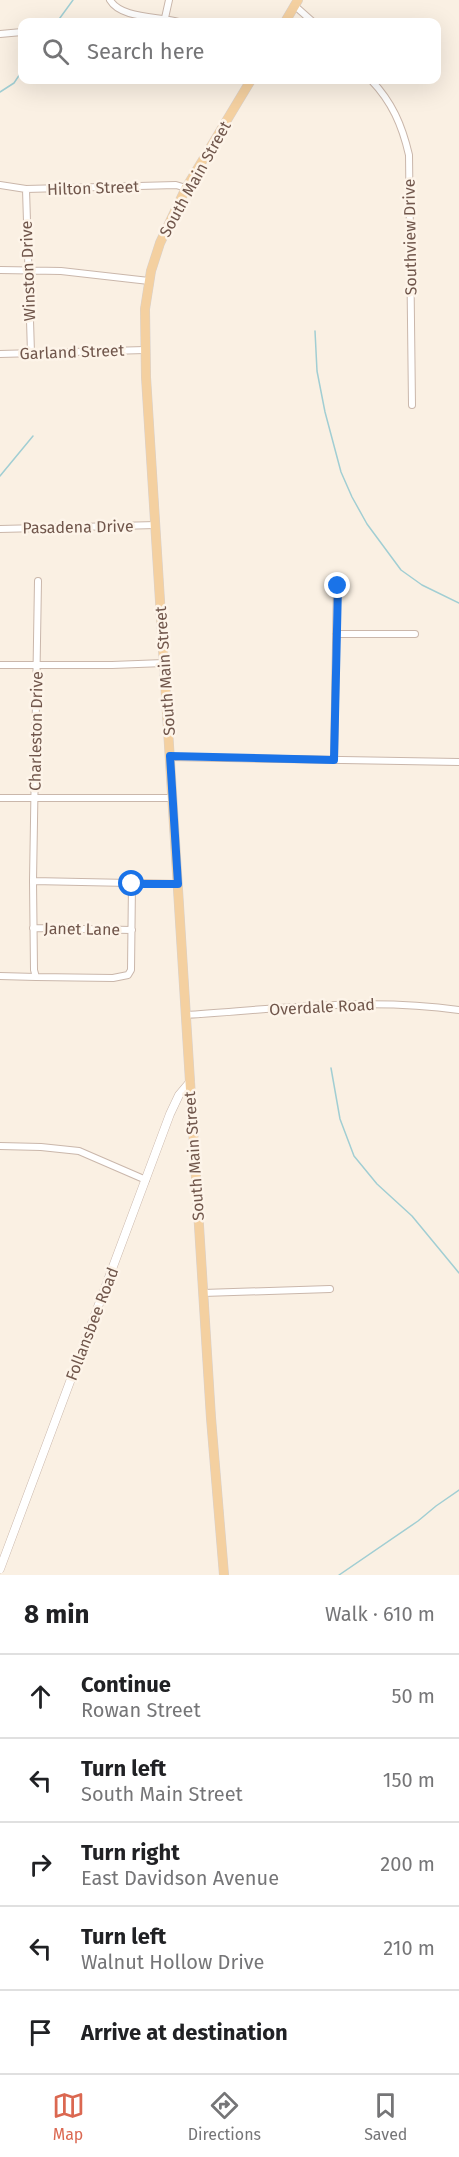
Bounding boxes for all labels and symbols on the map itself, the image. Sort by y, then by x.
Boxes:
street label: South Main Street [155,118,235,240]
street label: Hilton Street [47,177,140,199]
street label: Southview Drive [399,178,421,296]
street label: Winston Drive [17,220,39,322]
street label: Garland Street [19,341,125,363]
street label: Pasadena Drive [22,517,134,537]
route end [324,572,350,598]
street label: South Main Street [151,606,179,736]
street label: Charleston Drive [25,671,47,791]
route start [118,870,144,896]
street label: Janet Lane [44,919,120,939]
street label: Overdale Road [269,995,375,1019]
street label: South Main Street [180,1091,208,1221]
street label: Follansbee Road [62,1265,122,1383]

